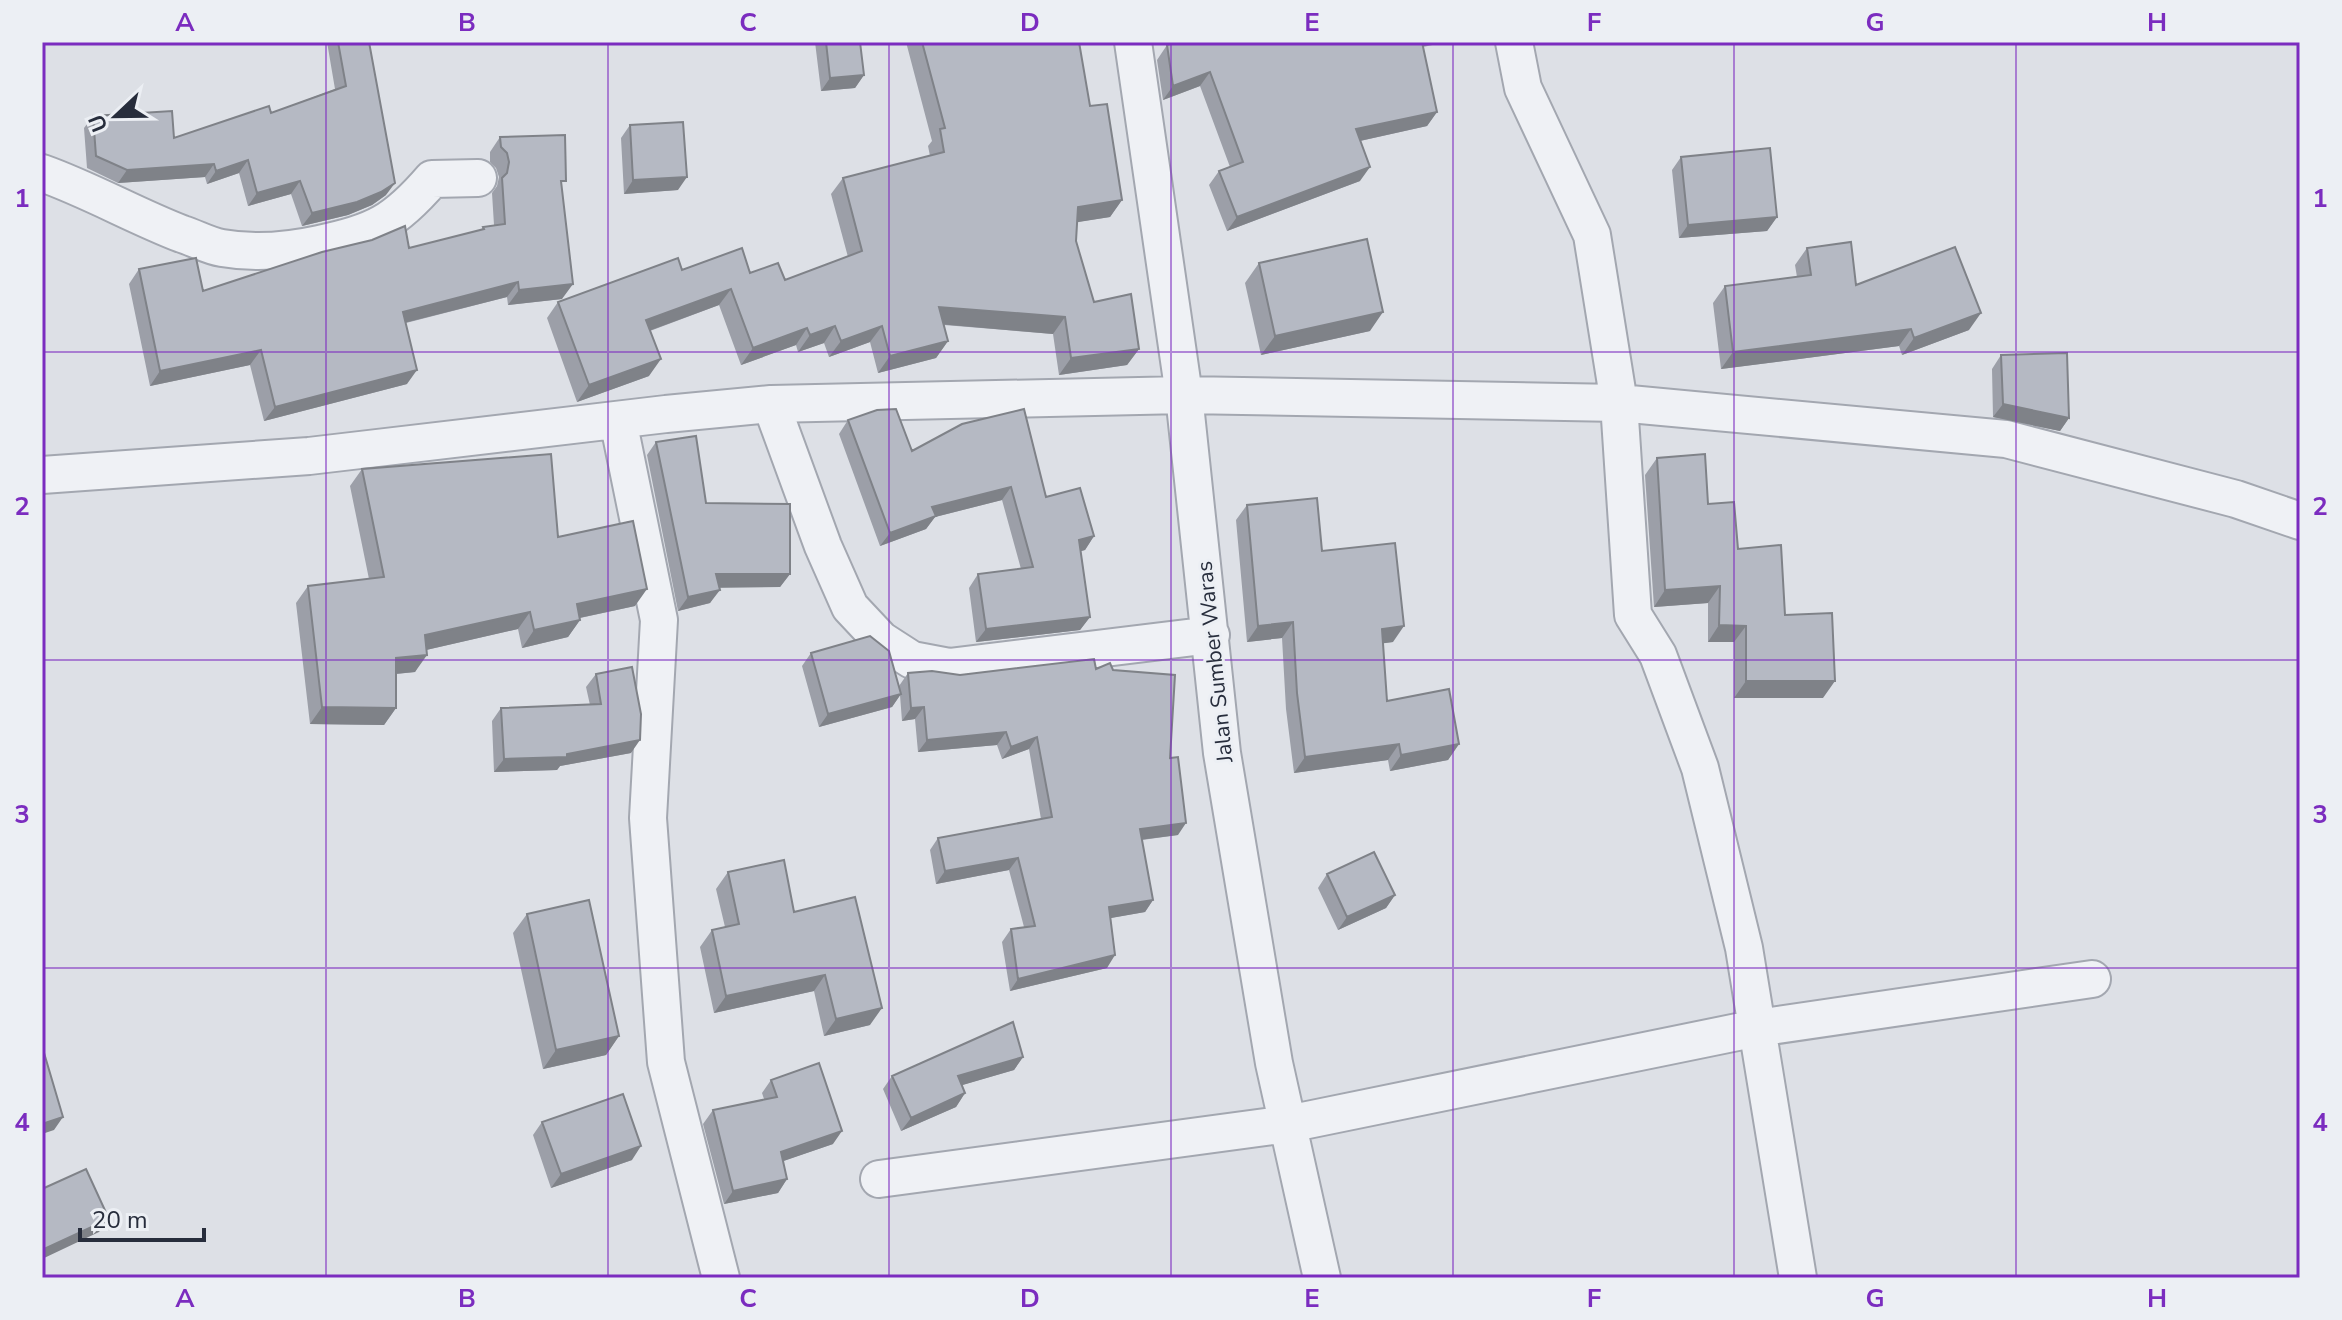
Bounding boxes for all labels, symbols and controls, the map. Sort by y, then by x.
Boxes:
text: A [175,5,195,40]
text: B [458,5,476,40]
text: C [739,5,757,40]
text: D [1020,5,1040,40]
text: E [1304,5,1320,40]
text: F [1587,5,1601,40]
text: G [1865,5,1885,40]
text: H [2147,5,2167,40]
north arrow [76,76,156,156]
text: U [81,110,115,136]
text: 1 [14,181,30,216]
text: 1 [2312,181,2328,216]
text: 2 [14,489,30,524]
text: 2 [2312,489,2328,524]
street label: Jalan Sumber Waras [1189,560,1241,765]
text: 3 [14,797,30,832]
text: 3 [2312,797,2328,832]
text: 4 [14,1105,30,1140]
text: 4 [2312,1105,2328,1140]
scale bar [80,1192,204,1242]
text: 20 m [92,1204,148,1236]
text: A [175,1281,195,1316]
text: B [458,1281,476,1316]
text: C [739,1281,757,1316]
text: D [1020,1281,1040,1316]
text: E [1304,1281,1320,1316]
text: F [1587,1281,1601,1316]
text: G [1865,1281,1885,1316]
text: H [2147,1281,2167,1316]

